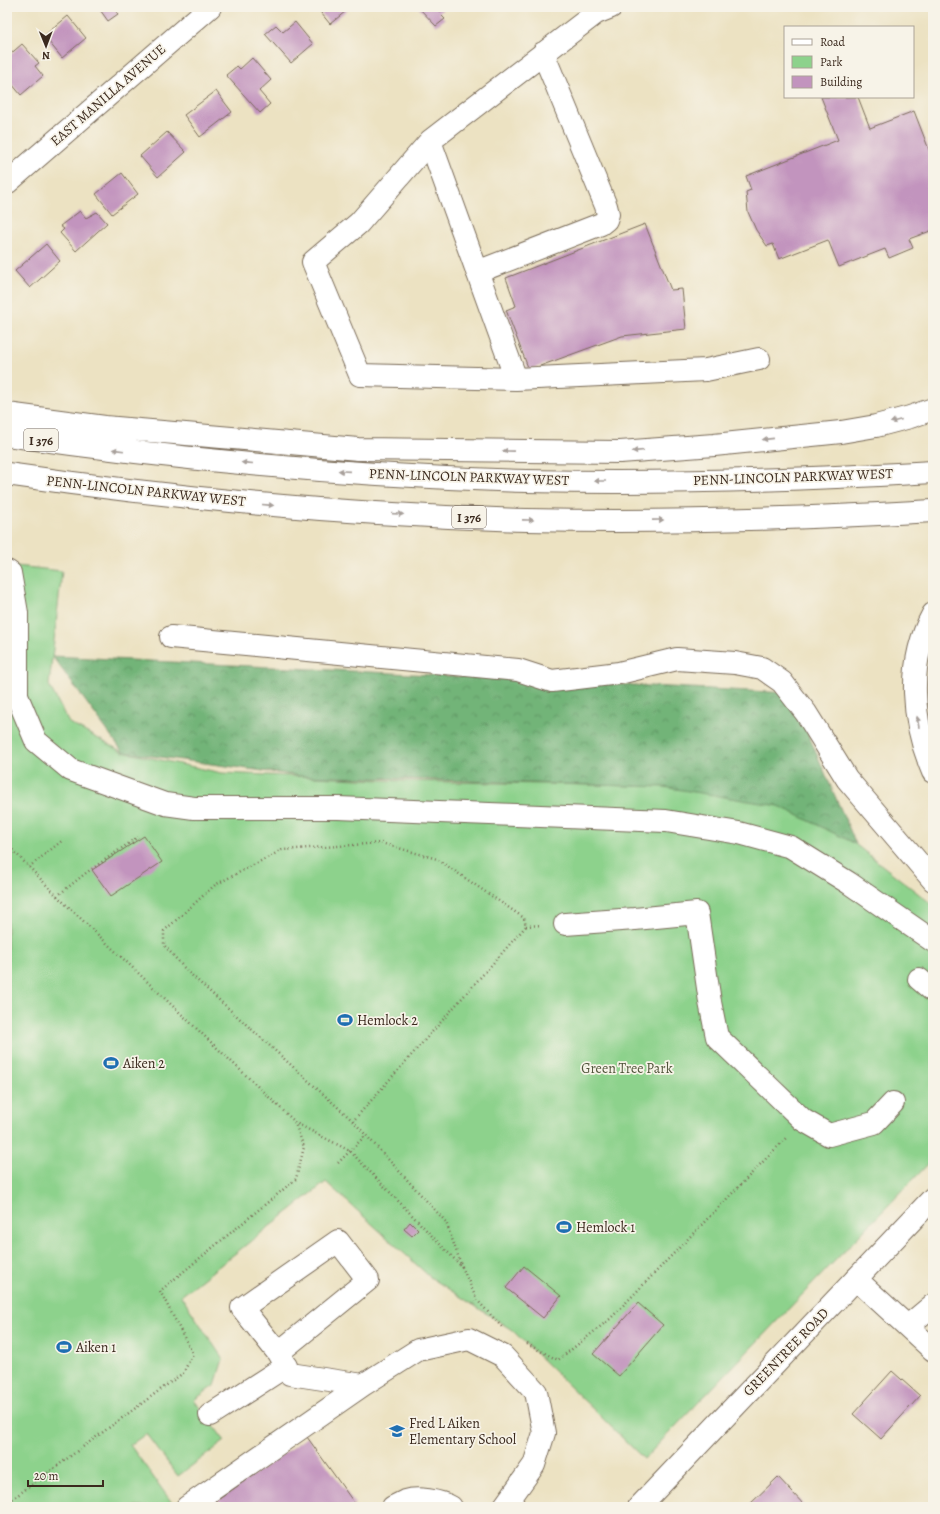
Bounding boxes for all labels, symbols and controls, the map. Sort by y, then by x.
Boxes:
north arrow [26,26,66,66]
legend [784,26,914,98]
text: Road [820,34,846,50]
street label: EAST MANILLA AVENUE [47,40,169,150]
text: Park [820,54,843,70]
text: Building [820,74,862,90]
one-way arrow [890,418,902,424]
road number: I 376 [24,429,58,451]
one-way arrow [761,436,774,443]
one-way arrow [112,447,124,453]
one-way arrow [501,448,514,454]
one-way arrow [632,448,644,454]
one-way arrow [241,460,253,467]
street label: PENN-LINCOLN PARKWAY WEST [369,464,570,490]
street label: PENN-LINCOLN PARKWAY WEST [693,464,894,490]
one-way arrow [338,468,351,475]
street label: PENN-LINCOLN PARKWAY WEST [45,471,247,511]
one-way arrow [593,478,606,484]
one-way arrow [262,501,274,508]
road number: I 376 [452,506,486,528]
one-way arrow [392,510,404,517]
one-way arrow [522,516,534,523]
one-way arrow [652,517,665,523]
one-way arrow [914,716,920,728]
sports icon: Hemlock 2 [336,1011,354,1029]
place label: Hemlock 2 [357,1011,418,1030]
sports icon: Aiken 2 [102,1054,120,1072]
place label: Aiken 2 [122,1054,165,1073]
park label: Green Tree Park [581,1059,673,1078]
sports icon: Hemlock 1 [555,1218,573,1236]
place label: Hemlock 1 [576,1218,635,1237]
street label: GREENTREE ROAD [739,1304,833,1400]
sports icon: Aiken 1 [55,1338,73,1356]
place label: Aiken 1 [75,1338,116,1357]
place label: Fred L Aiken Elementary School [409,1414,517,1449]
school or university icon: Fred L Aiken Elementary School [388,1422,406,1440]
scale bar [28,1462,103,1488]
text: 20 m [34,1468,58,1484]

